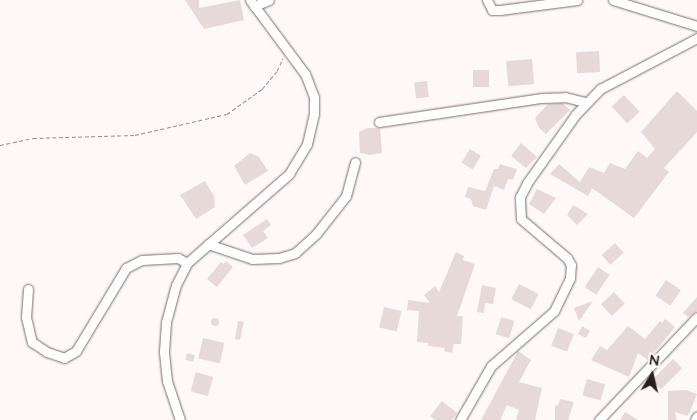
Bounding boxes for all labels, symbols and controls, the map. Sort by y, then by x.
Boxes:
north arrow [627,350,677,400]
text: N [648,350,661,370]

